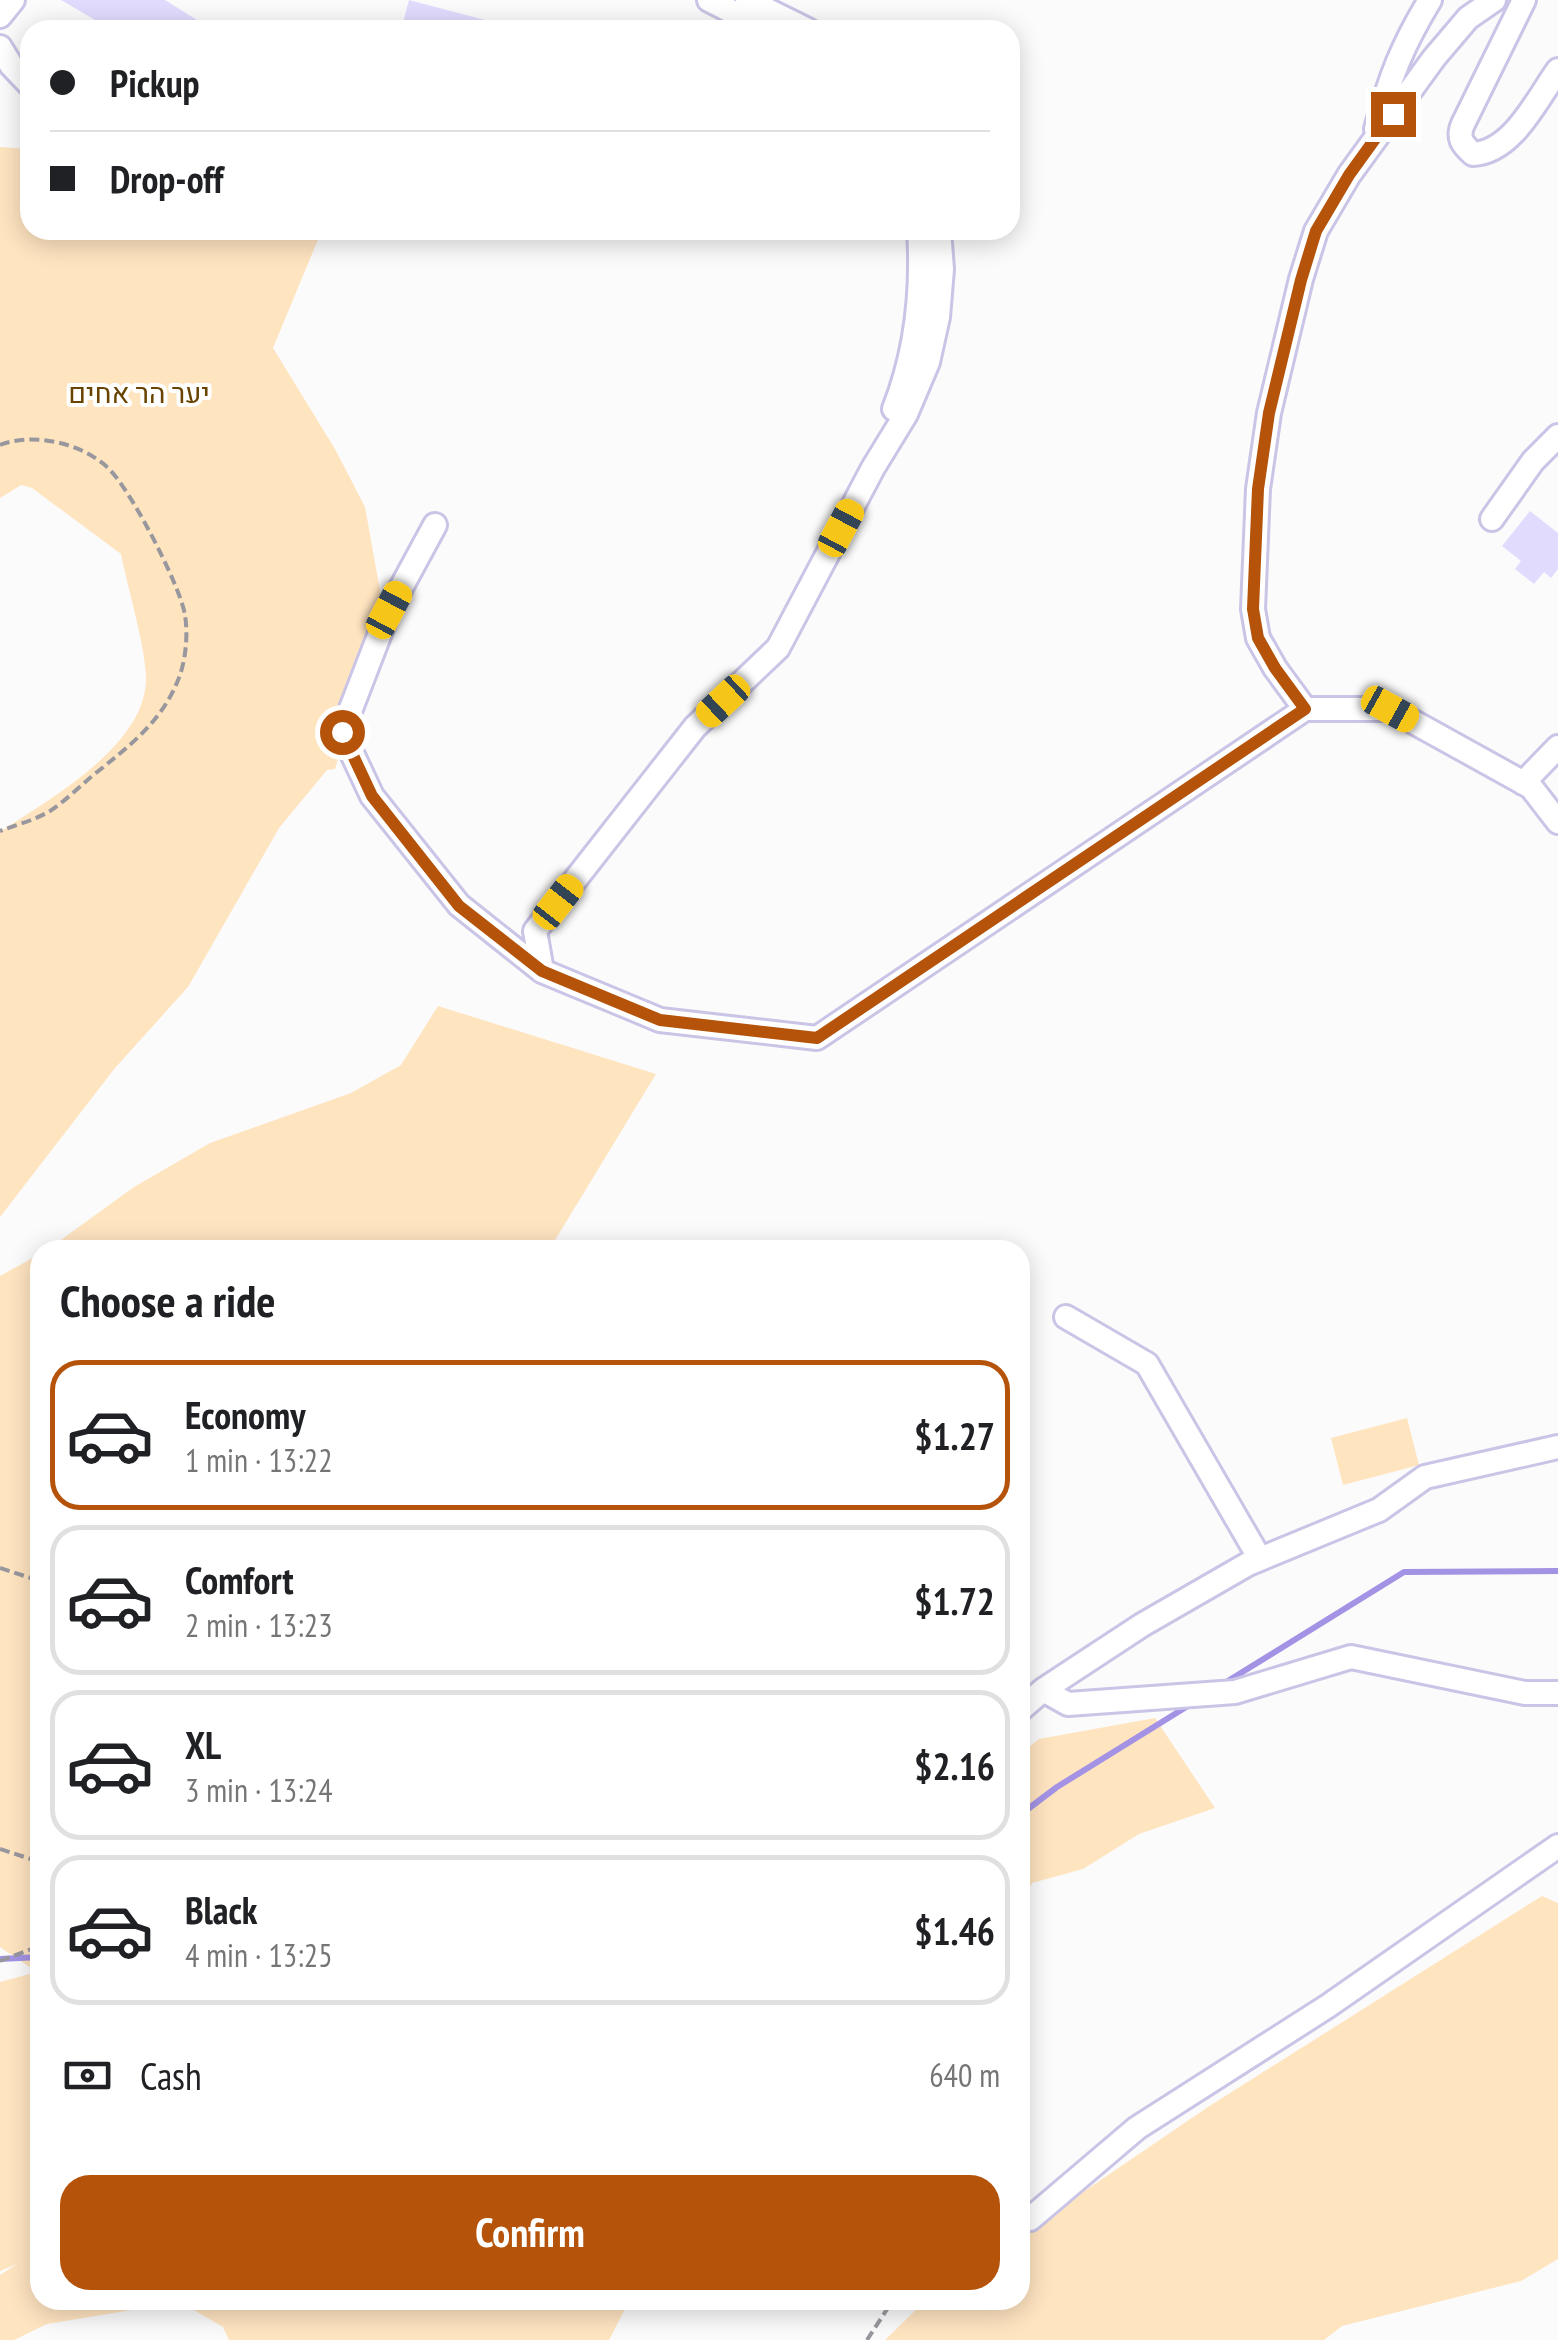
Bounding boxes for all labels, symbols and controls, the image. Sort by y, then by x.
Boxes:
text: Pickup [110,58,200,107]
route end [1371,92,1416,137]
text: Drop-off [110,154,224,203]
park label: יער הר אחים [68,374,210,411]
car [814,494,868,562]
car [362,576,416,644]
car [691,670,755,732]
car [1356,681,1424,737]
route start [320,710,365,755]
car [528,869,588,935]
text: Choose a ride [60,1271,275,1329]
icon: car [65,1390,155,1480]
text: Economy [185,1390,305,1439]
text: $1.27 [914,1411,995,1460]
text: 1 min · 13:22 [185,1439,333,1481]
icon: car [65,1555,155,1645]
text: Comfort [185,1555,294,1604]
text: $1.72 [914,1576,995,1625]
text: 2 min · 13:23 [185,1604,333,1646]
icon: car [65,1720,155,1810]
text: XL [185,1720,221,1769]
text: $2.16 [914,1741,995,1790]
text: 3 min · 13:24 [185,1769,333,1811]
icon: car [65,1885,155,1975]
text: Black [185,1885,258,1934]
text: $1.46 [914,1906,995,1955]
text: 4 min · 13:25 [185,1934,333,1976]
icon: cash [60,2048,115,2103]
text: Cash [140,2051,202,2100]
text: 640 m [929,2054,1000,2096]
button: Confirm [60,2175,1000,2290]

